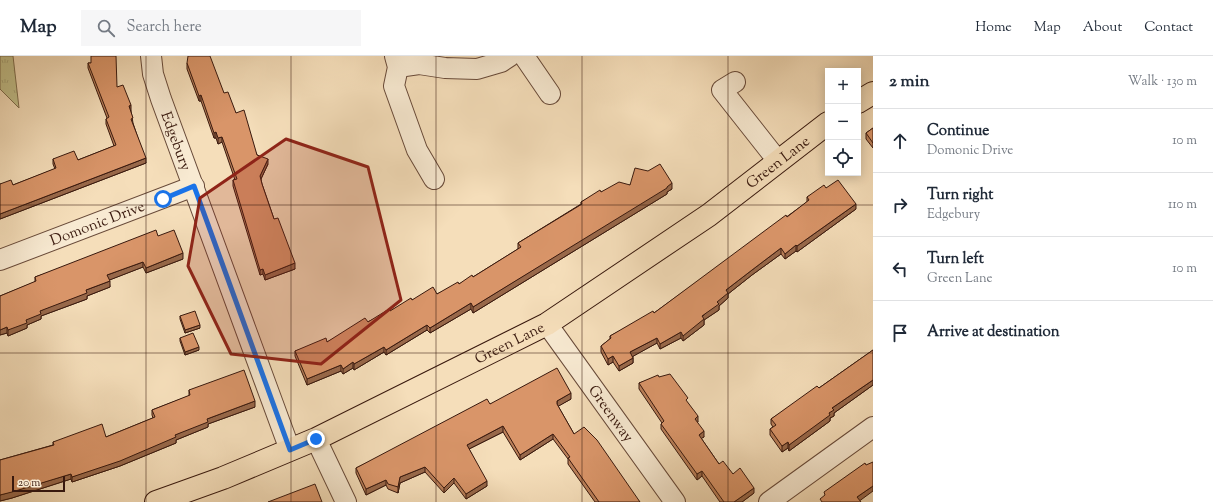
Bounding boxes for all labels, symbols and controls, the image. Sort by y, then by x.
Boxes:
search box [81,10,361,46]
text: Map [20,14,57,41]
icon: search [95,17,117,39]
text: Search here [127,17,202,38]
text: Home [975,18,1012,38]
text: Map [1034,18,1061,38]
text: About [1083,18,1122,38]
text: Contact [1144,18,1193,38]
map controls [825,68,861,176]
button: + [825,68,861,104]
text: 2 min [889,70,930,94]
text: Walk · 130 m [1128,73,1197,91]
button: − [825,104,861,140]
street label: Edgebury [155,109,196,174]
text: Continue [927,121,989,142]
icon: ahead [889,130,911,152]
street label: Green Lane [742,132,815,195]
text: 10 m [1172,132,1197,150]
button: locate [825,140,861,176]
text: Domonic Drive [927,142,1013,160]
text: Turn right [927,185,993,206]
route start [154,190,172,208]
icon: right [889,194,911,216]
text: 110 m [1168,196,1197,214]
street label: Domonic Drive [47,197,148,252]
text: Edgebury [927,206,980,224]
text: Turn left [927,249,984,270]
icon: left [889,258,911,280]
text: 10 m [1172,260,1197,278]
text: Green Lane [927,270,993,288]
street label: Green Lane [471,318,549,370]
icon: arrive [889,322,911,344]
text: Arrive at destination [927,322,1060,343]
street label: Greenway [582,381,638,447]
route end [307,430,325,448]
scale bar [12,474,65,493]
text: 20 m [18,475,40,491]

